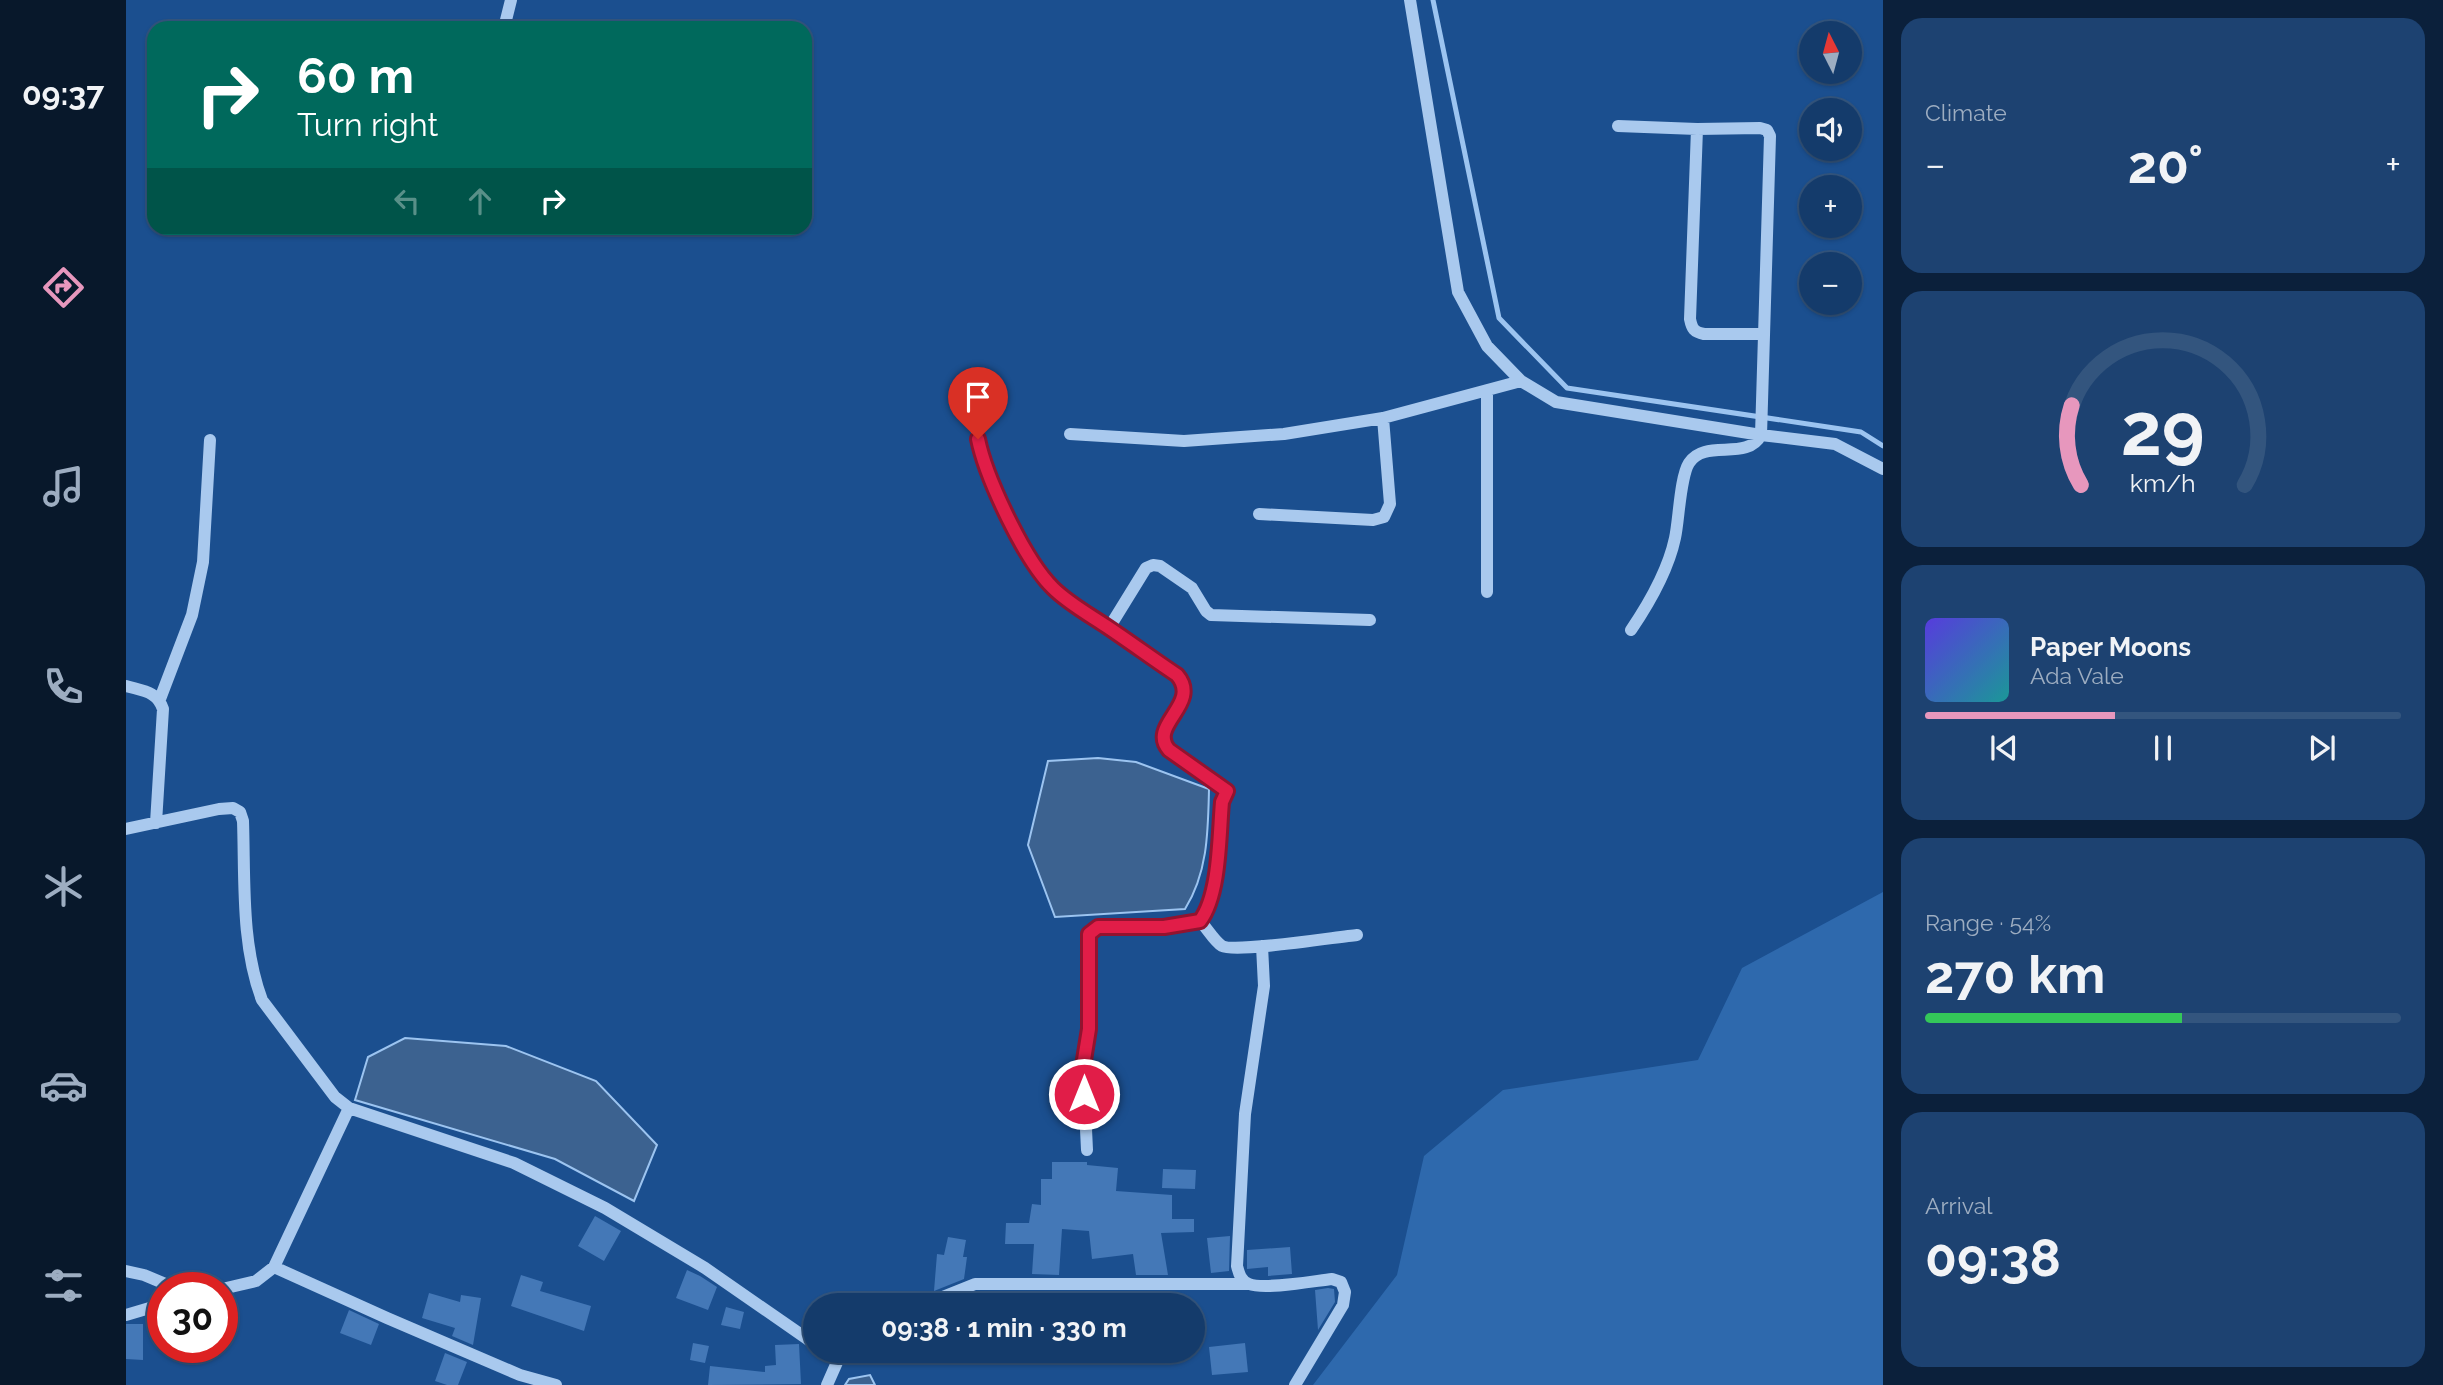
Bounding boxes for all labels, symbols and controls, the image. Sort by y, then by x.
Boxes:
north arrow [1799,21,1862,84]
map controls [1799,21,1862,315]
text: 60 m [297,47,414,104]
icon: right [182,49,273,140]
text: 09:37 [22,75,104,112]
button: sound [1799,98,1862,161]
text: Climate [1925,99,2007,126]
text: Turn right [297,106,438,143]
text: 20° [2128,134,2203,195]
text: − [1925,142,1945,187]
text: + [2385,142,2401,187]
button: + [1799,175,1862,238]
icon: left [388,182,426,220]
icon: ahead [461,182,499,220]
icon: right [534,182,572,220]
button: − [1799,252,1862,315]
icon: directions [39,263,88,312]
pin [948,367,1008,439]
icon: arrive [959,378,997,416]
text: 29 [2121,388,2205,473]
icon: music [39,462,88,511]
text: km/h [2130,468,2196,498]
text: Paper Moons [2030,632,2191,662]
icon: phone [39,662,88,711]
text: Ada Vale [2030,662,2124,689]
icon: previous [1985,729,2023,767]
icon: pause [2144,729,2182,767]
icon: next [2303,729,2341,767]
icon: climate [39,862,88,911]
text: Range · 54% [1925,909,2051,936]
text: 270 km [1925,944,2105,1005]
position arrow [1047,1057,1121,1131]
icon: car [39,1061,88,1110]
text: Arrival [1925,1192,1992,1219]
text: 09:38 [1925,1227,2061,1288]
icon: filters [39,1261,88,1310]
speed limit sign: 30 [147,1272,238,1363]
text: 09:38 · 1 min · 330 m [881,1313,1127,1343]

